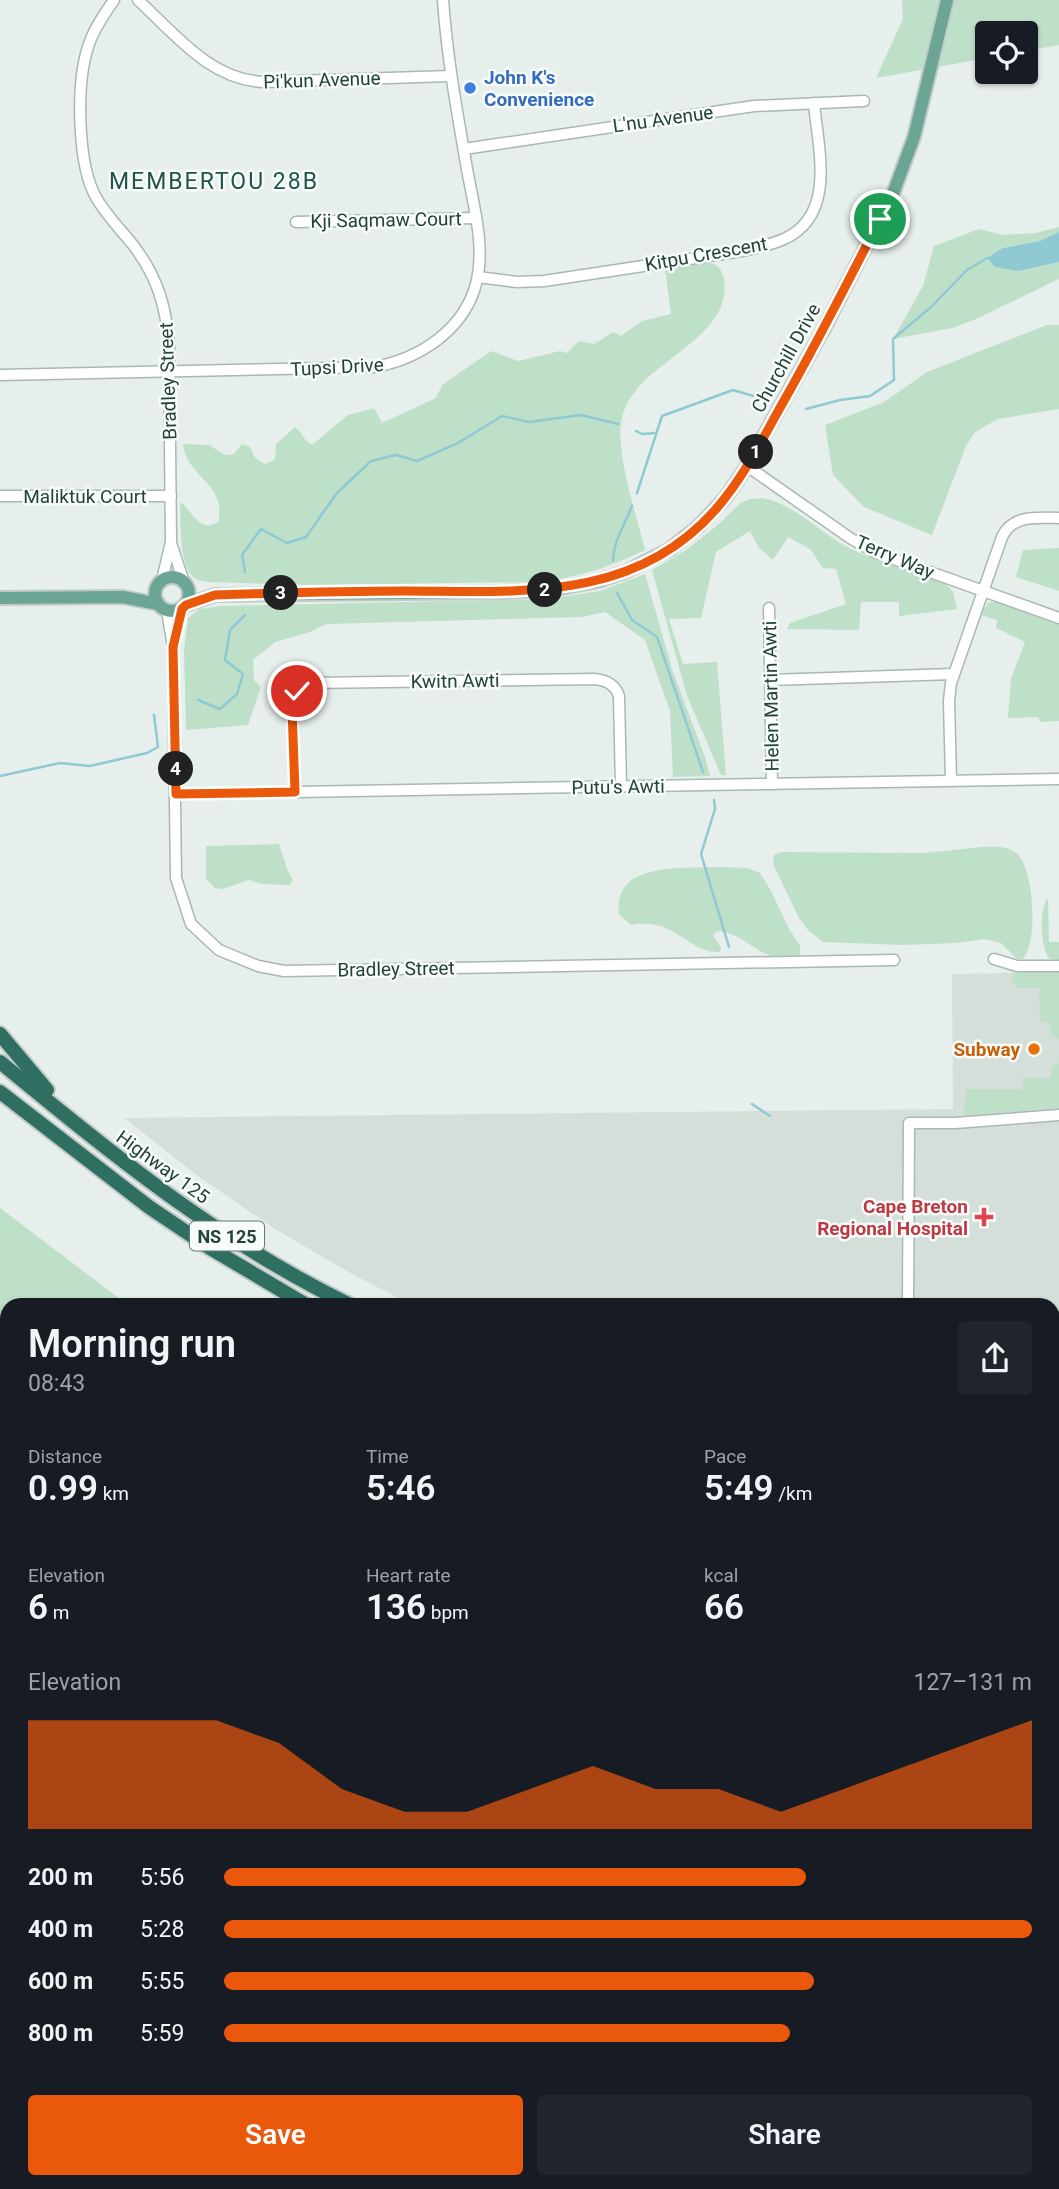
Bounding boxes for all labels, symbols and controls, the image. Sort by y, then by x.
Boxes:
map controls [975,21,1038,84]
button: locate [975,21,1038,84]
street label: Pi'kun Avenue [263,66,381,94]
place label: John K's Convenience [484,66,594,111]
marker: John K's Convenience [462,80,478,96]
street label: L'nu Avenue [611,101,715,137]
district label: MEMBERTOU 28B [109,168,319,195]
pin [850,189,910,249]
icon: arrive [861,200,899,238]
street label: Kji Saqmaw Court [310,207,462,233]
street label: Kitpu Crescent [643,232,769,276]
street label: Churchill Drive [747,299,825,417]
street label: Bradley Street [154,322,182,440]
street label: Tupsi Drive [290,353,384,381]
pin: 1 [738,434,774,470]
text: 1 [750,440,761,463]
street label: Maliktuk Court [23,485,147,508]
street label: Terry Way [852,530,938,584]
pin: 2 [528,572,562,608]
pin: 3 [264,576,298,610]
text: 2 [539,578,550,601]
text: 3 [275,581,286,604]
street label: Helen Martin Awti [758,621,784,771]
pin [267,661,327,721]
street label: Kwitn Awti [410,669,500,693]
icon: check [278,672,316,710]
pin: 4 [158,752,194,786]
text: 4 [170,757,181,780]
street label: Putu's Awti [571,775,665,799]
street label: Bradley Street [337,956,455,982]
place label: Subway [953,1038,1020,1061]
marker: Subway [1026,1041,1042,1057]
street label: Highway 125 [112,1126,214,1208]
place label: Cape Breton Regional Hospital [817,1195,968,1240]
marker: Cape Breton Regional Hospital [974,1207,994,1227]
road number: NS 125 [190,1222,264,1251]
button: share [958,1321,1032,1395]
text: Morning run [28,1322,236,1366]
text: 08:43 [28,1370,85,1397]
text: Distance [28,1445,102,1468]
text: Time [366,1445,409,1468]
text: Pace [704,1445,746,1468]
text: 0.99 [28,1468,98,1509]
text: 5:46 [366,1468,436,1509]
text: 5:49 [704,1468,774,1509]
text: km [98,1482,129,1505]
text: /km [774,1482,812,1505]
text: Elevation [28,1564,105,1587]
text: Heart rate [366,1564,451,1587]
text: kcal [704,1564,738,1587]
text: 6 [28,1587,48,1628]
text: 136 [366,1587,426,1628]
text: 66 [704,1587,744,1628]
text: m [48,1601,69,1624]
text: bpm [426,1601,469,1624]
text: Elevation [28,1669,121,1696]
text: 127–131 m [913,1669,1032,1696]
text: 200 m [28,1864,93,1891]
text: 5:56 [140,1864,184,1891]
text: 400 m [28,1916,93,1943]
text: 5:28 [140,1916,184,1943]
text: 600 m [28,1968,93,1995]
text: 5:55 [140,1968,184,1995]
text: 800 m [28,2020,93,2047]
text: 5:59 [140,2020,184,2047]
button: Save [28,2095,523,2175]
button: Share [537,2095,1032,2175]

